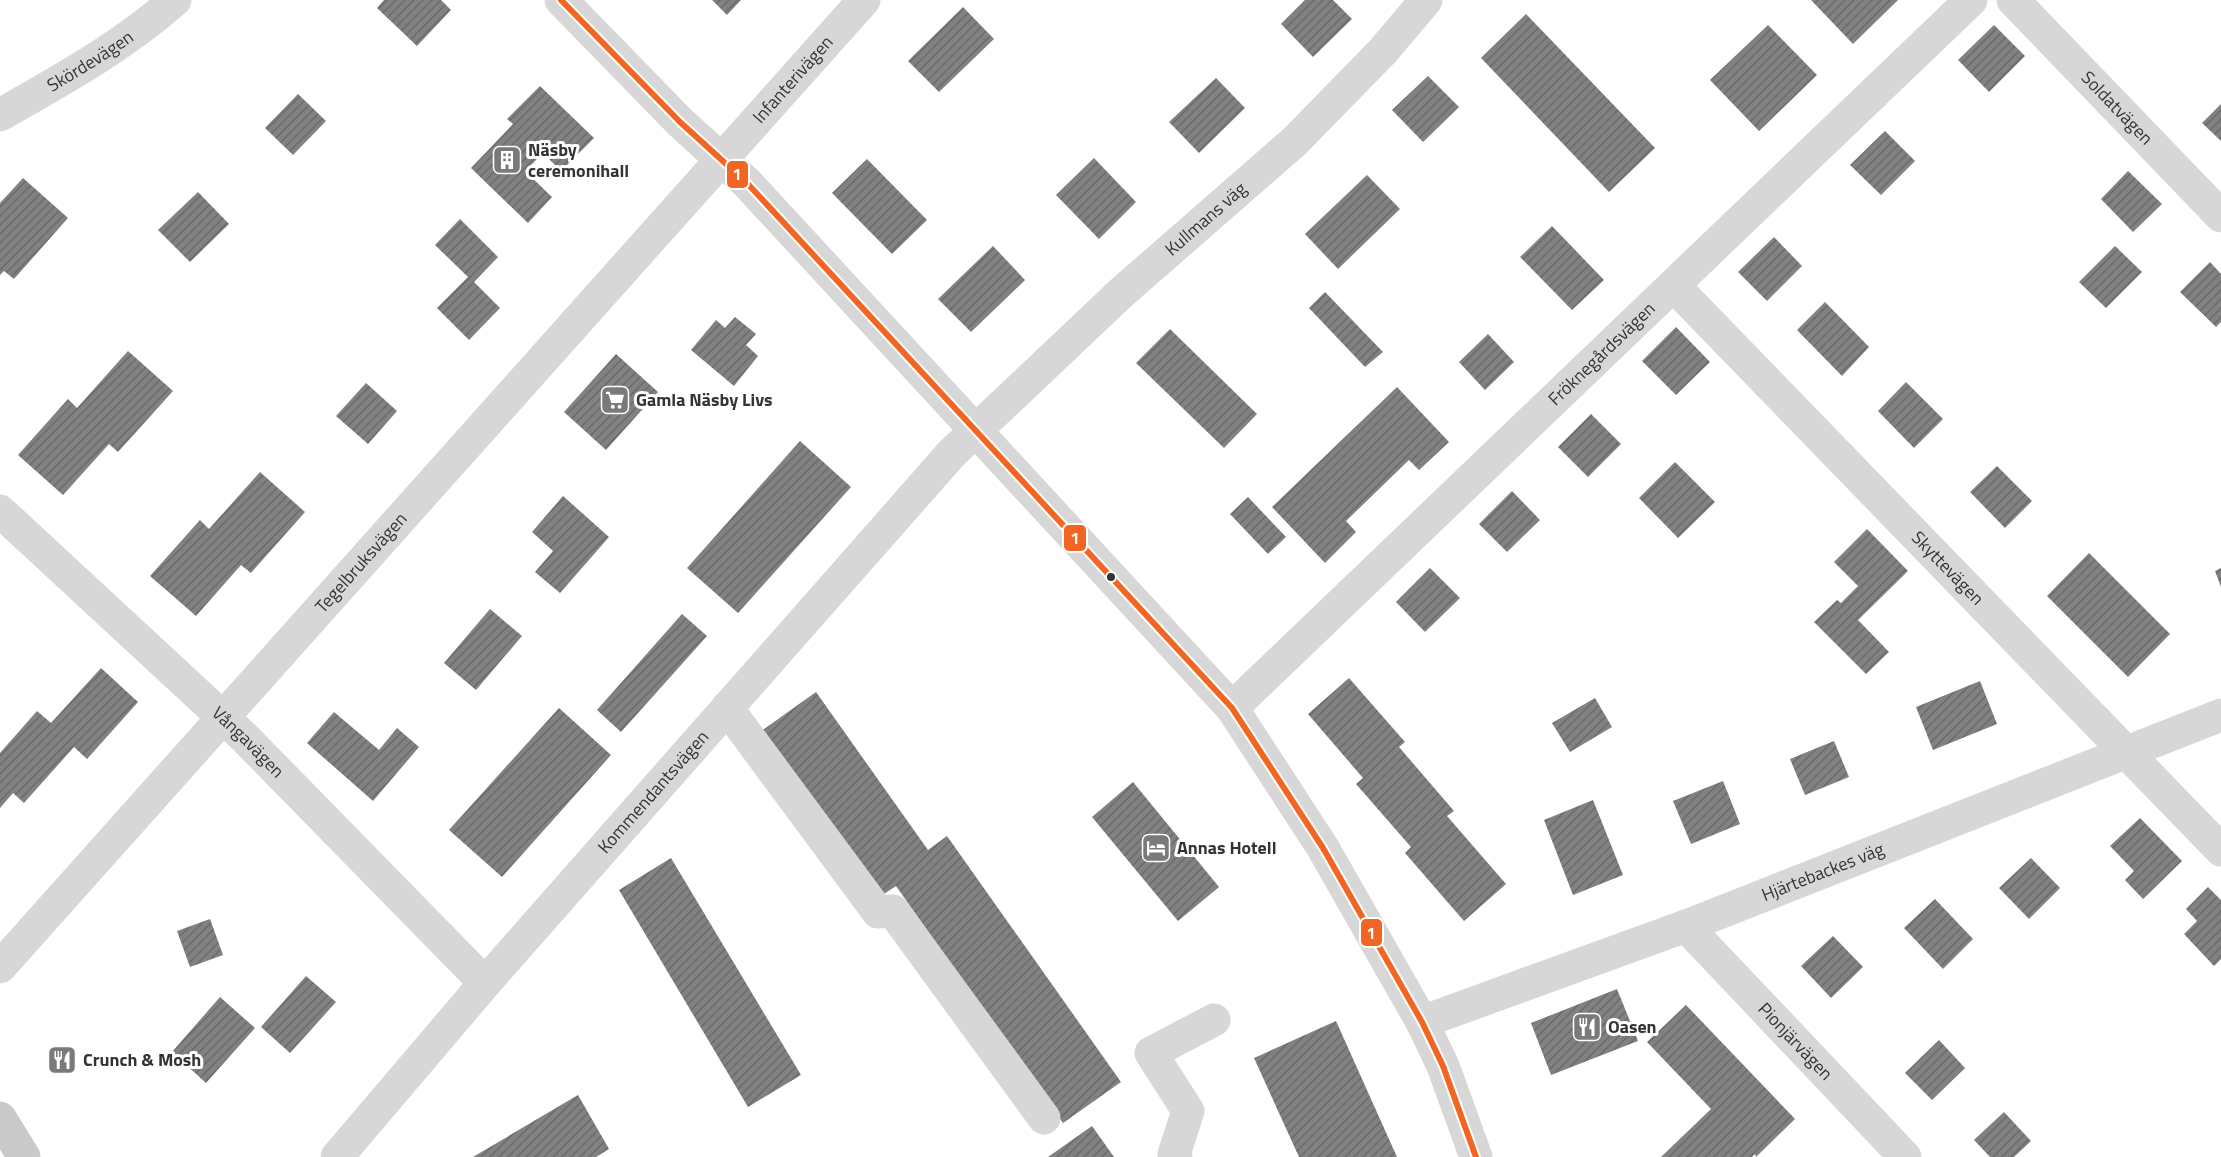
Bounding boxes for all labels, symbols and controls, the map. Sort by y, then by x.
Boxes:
street label: Skördevägen [42,23,139,98]
street label: Infanterivägen [746,29,839,129]
street label: Soldatvägen [2075,65,2160,151]
place label: Näsby ceremonihall [528,136,629,184]
building icon: Näsby ceremonihall [491,144,523,176]
line badge: 1 [726,160,749,189]
text: 1 [733,162,741,186]
street label: Kullmans väg [1159,175,1252,262]
street label: Fröknegårdsvägen [1542,295,1661,412]
supermarket icon: Gamla Näsby Livs [599,384,631,416]
place label: Gamla Näsby Livs [636,386,773,413]
street label: Tegelbruksvägen [308,506,413,619]
line badge: 1 [1063,524,1087,552]
street label: Skyttevägen [1905,525,1990,611]
text: 1 [1071,526,1079,550]
unlabelled marker [1105,571,1117,583]
street label: Vångavägen [206,700,291,784]
street label: Kommendantsvägen [591,724,715,859]
hotel icon: Annas Hotell [1140,832,1172,864]
place label: Annas Hotell [1177,834,1277,861]
street label: Hjärtebackes väg [1757,835,1888,908]
line badge: 1 [1360,918,1383,947]
text: 1 [1367,921,1375,945]
street label: Pionjärvägen [1752,996,1839,1086]
restaurant icon: Oasen [1571,1011,1603,1043]
place label: Oasen [1608,1013,1657,1040]
restaurant icon: Crunch & Mosh [46,1044,78,1076]
place label: Crunch & Mosh [83,1046,201,1073]

